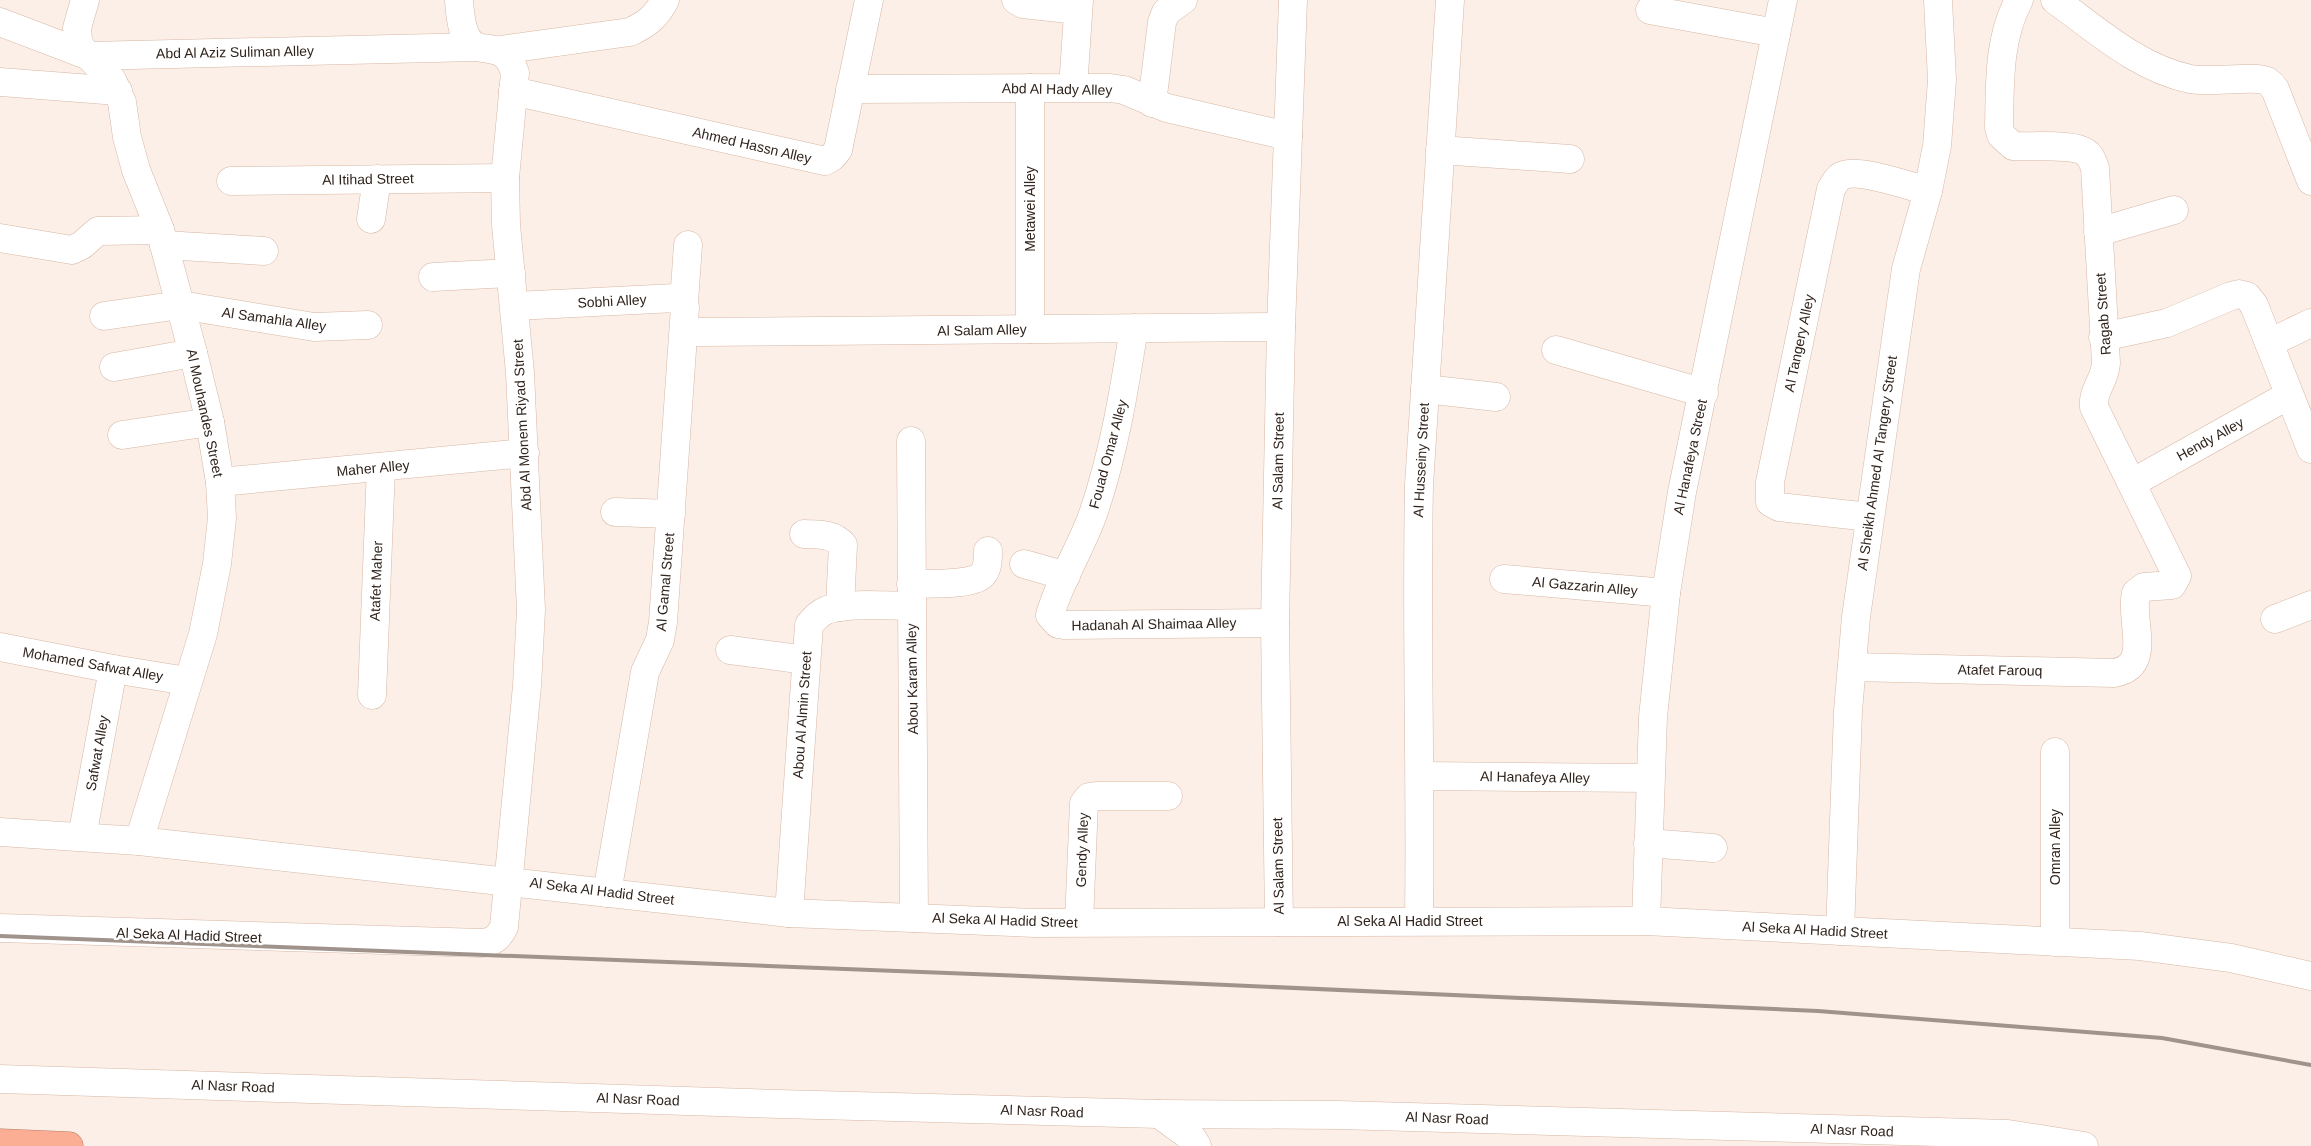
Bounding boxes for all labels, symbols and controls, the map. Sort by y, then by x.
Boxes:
street label: Abd Al Aziz Suliman Alley [156,43,314,61]
street label: Abd Al Hady Alley [1002,80,1112,98]
street label: Ahmed Hassn Alley [691,124,813,166]
street label: Metawei Alley [1022,166,1038,252]
street label: Al Itihad Street [322,170,414,188]
street label: Ragab Street [2092,272,2114,356]
street label: Sobhi Alley [577,291,647,311]
street label: Al Tangery Alley [1781,293,1817,393]
street label: Al Samahla Alley [221,304,327,334]
street label: Al Salam Alley [937,321,1027,339]
street label: Abd Al Monem Riyad Street [510,339,534,511]
street label: Al Mouhandes Street [184,347,226,479]
street label: Al Sheikh Ahmed Al Tangery Street [1854,354,1900,571]
street label: Fouad Omar Alley [1086,398,1130,510]
street label: Al Hanafeya Street [1670,398,1710,516]
street label: Al Husseiny Street [1410,402,1432,518]
street label: Al Salam Street [1269,412,1287,510]
street label: Hendy Alley [2174,414,2246,464]
street label: Maher Alley [336,457,410,479]
street label: Al Gamal Street [653,532,677,632]
street label: Atafet Maher [367,540,385,621]
street label: Al Gazzarin Alley [1532,573,1638,599]
street label: Hadanah Al Shaimaa Alley [1071,615,1237,633]
street label: Abou Karam Alley [903,623,921,735]
street label: Mohamed Safwat Alley [21,644,165,684]
street label: Abou Al Almin Street [790,651,814,779]
street label: Atafet Farouq [1957,661,2043,679]
street label: Safwat Alley [82,714,112,792]
street label: Al Hanafeya Alley [1480,768,1590,786]
street label: Omran Alley [2047,809,2063,885]
street label: Gendy Alley [1073,812,1091,888]
street label: Al Salam Street [1269,817,1287,915]
street label: Al Seka Al Hadid Street [529,874,675,908]
street label: Al Seka Al Hadid Street [932,909,1078,931]
street label: Al Seka Al Hadid Street [1337,913,1483,929]
street label: Al Seka Al Hadid Street [1742,918,1888,942]
street label: Al Seka Al Hadid Street [116,924,262,946]
street label: Al Nasr Road [191,1077,275,1095]
street label: Al Nasr Road [596,1090,680,1108]
street label: Al Nasr Road [1000,1102,1084,1120]
street label: Al Nasr Road [1405,1109,1489,1127]
street label: Al Nasr Road [1810,1121,1894,1139]

